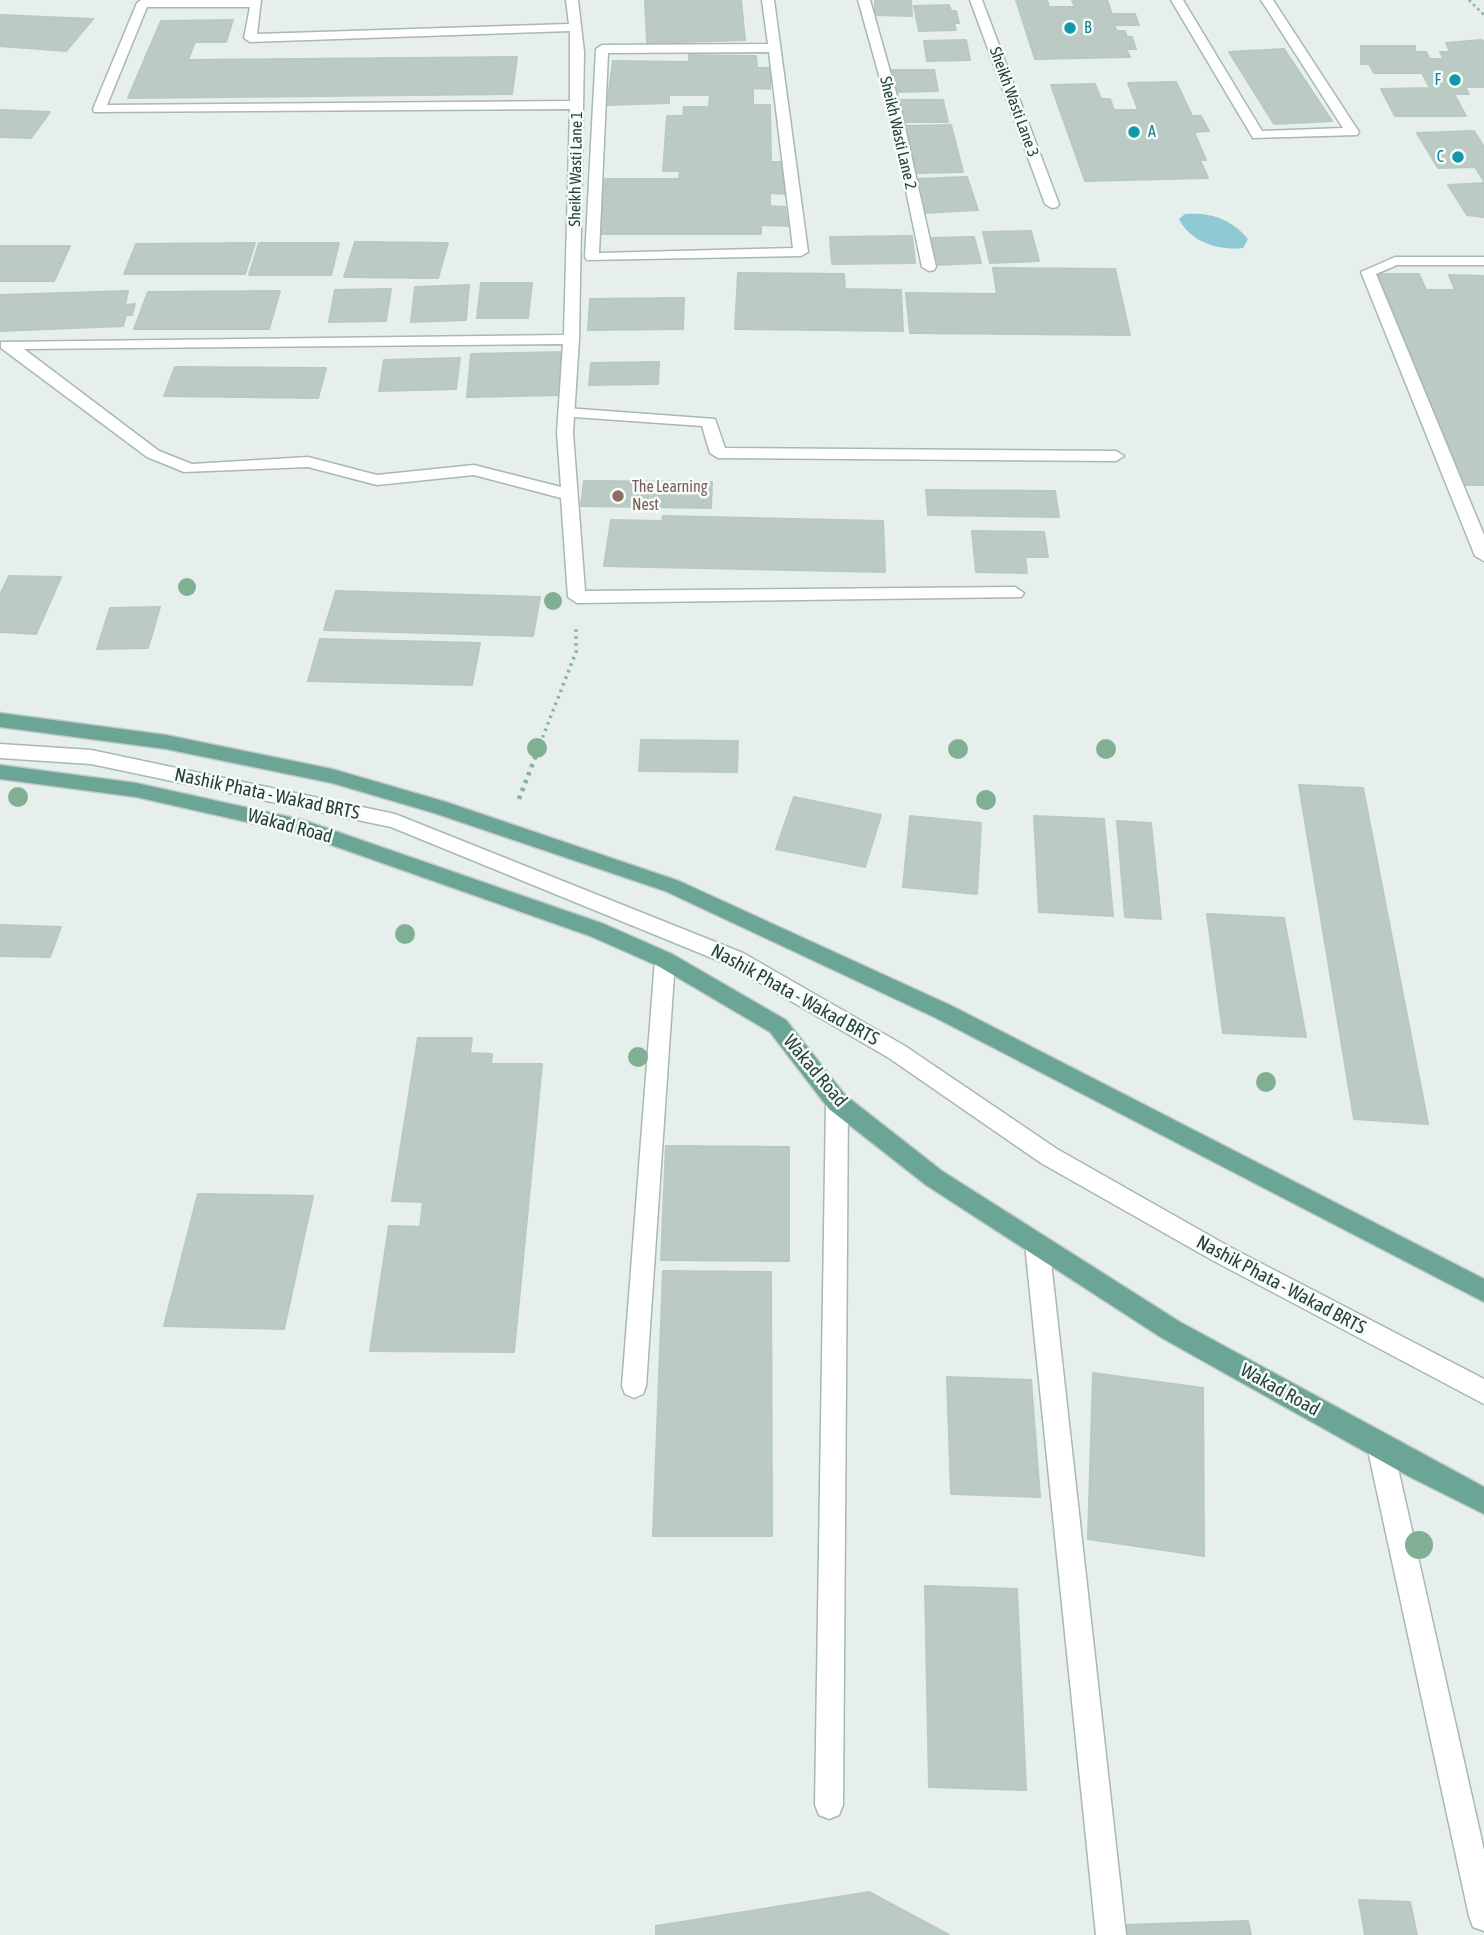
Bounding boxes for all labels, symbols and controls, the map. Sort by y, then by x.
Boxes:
place label: B [1084,18,1092,38]
marker: B [1062,20,1078,36]
street label: Sheikh Wasti Lane 3 [985,44,1043,160]
place label: F [1435,70,1441,90]
marker: F [1447,72,1463,88]
street label: Sheikh Wasti Lane 2 [876,75,920,191]
street label: Sheikh Wasti Lane 1 [565,111,587,227]
place label: A [1148,122,1156,142]
marker: A [1126,124,1142,140]
place label: C [1437,147,1444,167]
marker: C [1450,149,1466,165]
place label: The Learning Nest [632,477,708,515]
marker: The Learning Nest [610,488,626,504]
street label: Nashik Phata - Wakad BRTS [172,763,362,825]
street label: Wakad Road [245,804,335,848]
street label: Nashik Phata - Wakad BRTS [707,939,883,1051]
street label: Wakad Road [778,1030,852,1112]
street label: Nashik Phata - Wakad BRTS [1192,1231,1370,1339]
street label: Wakad Road [1236,1359,1324,1421]

